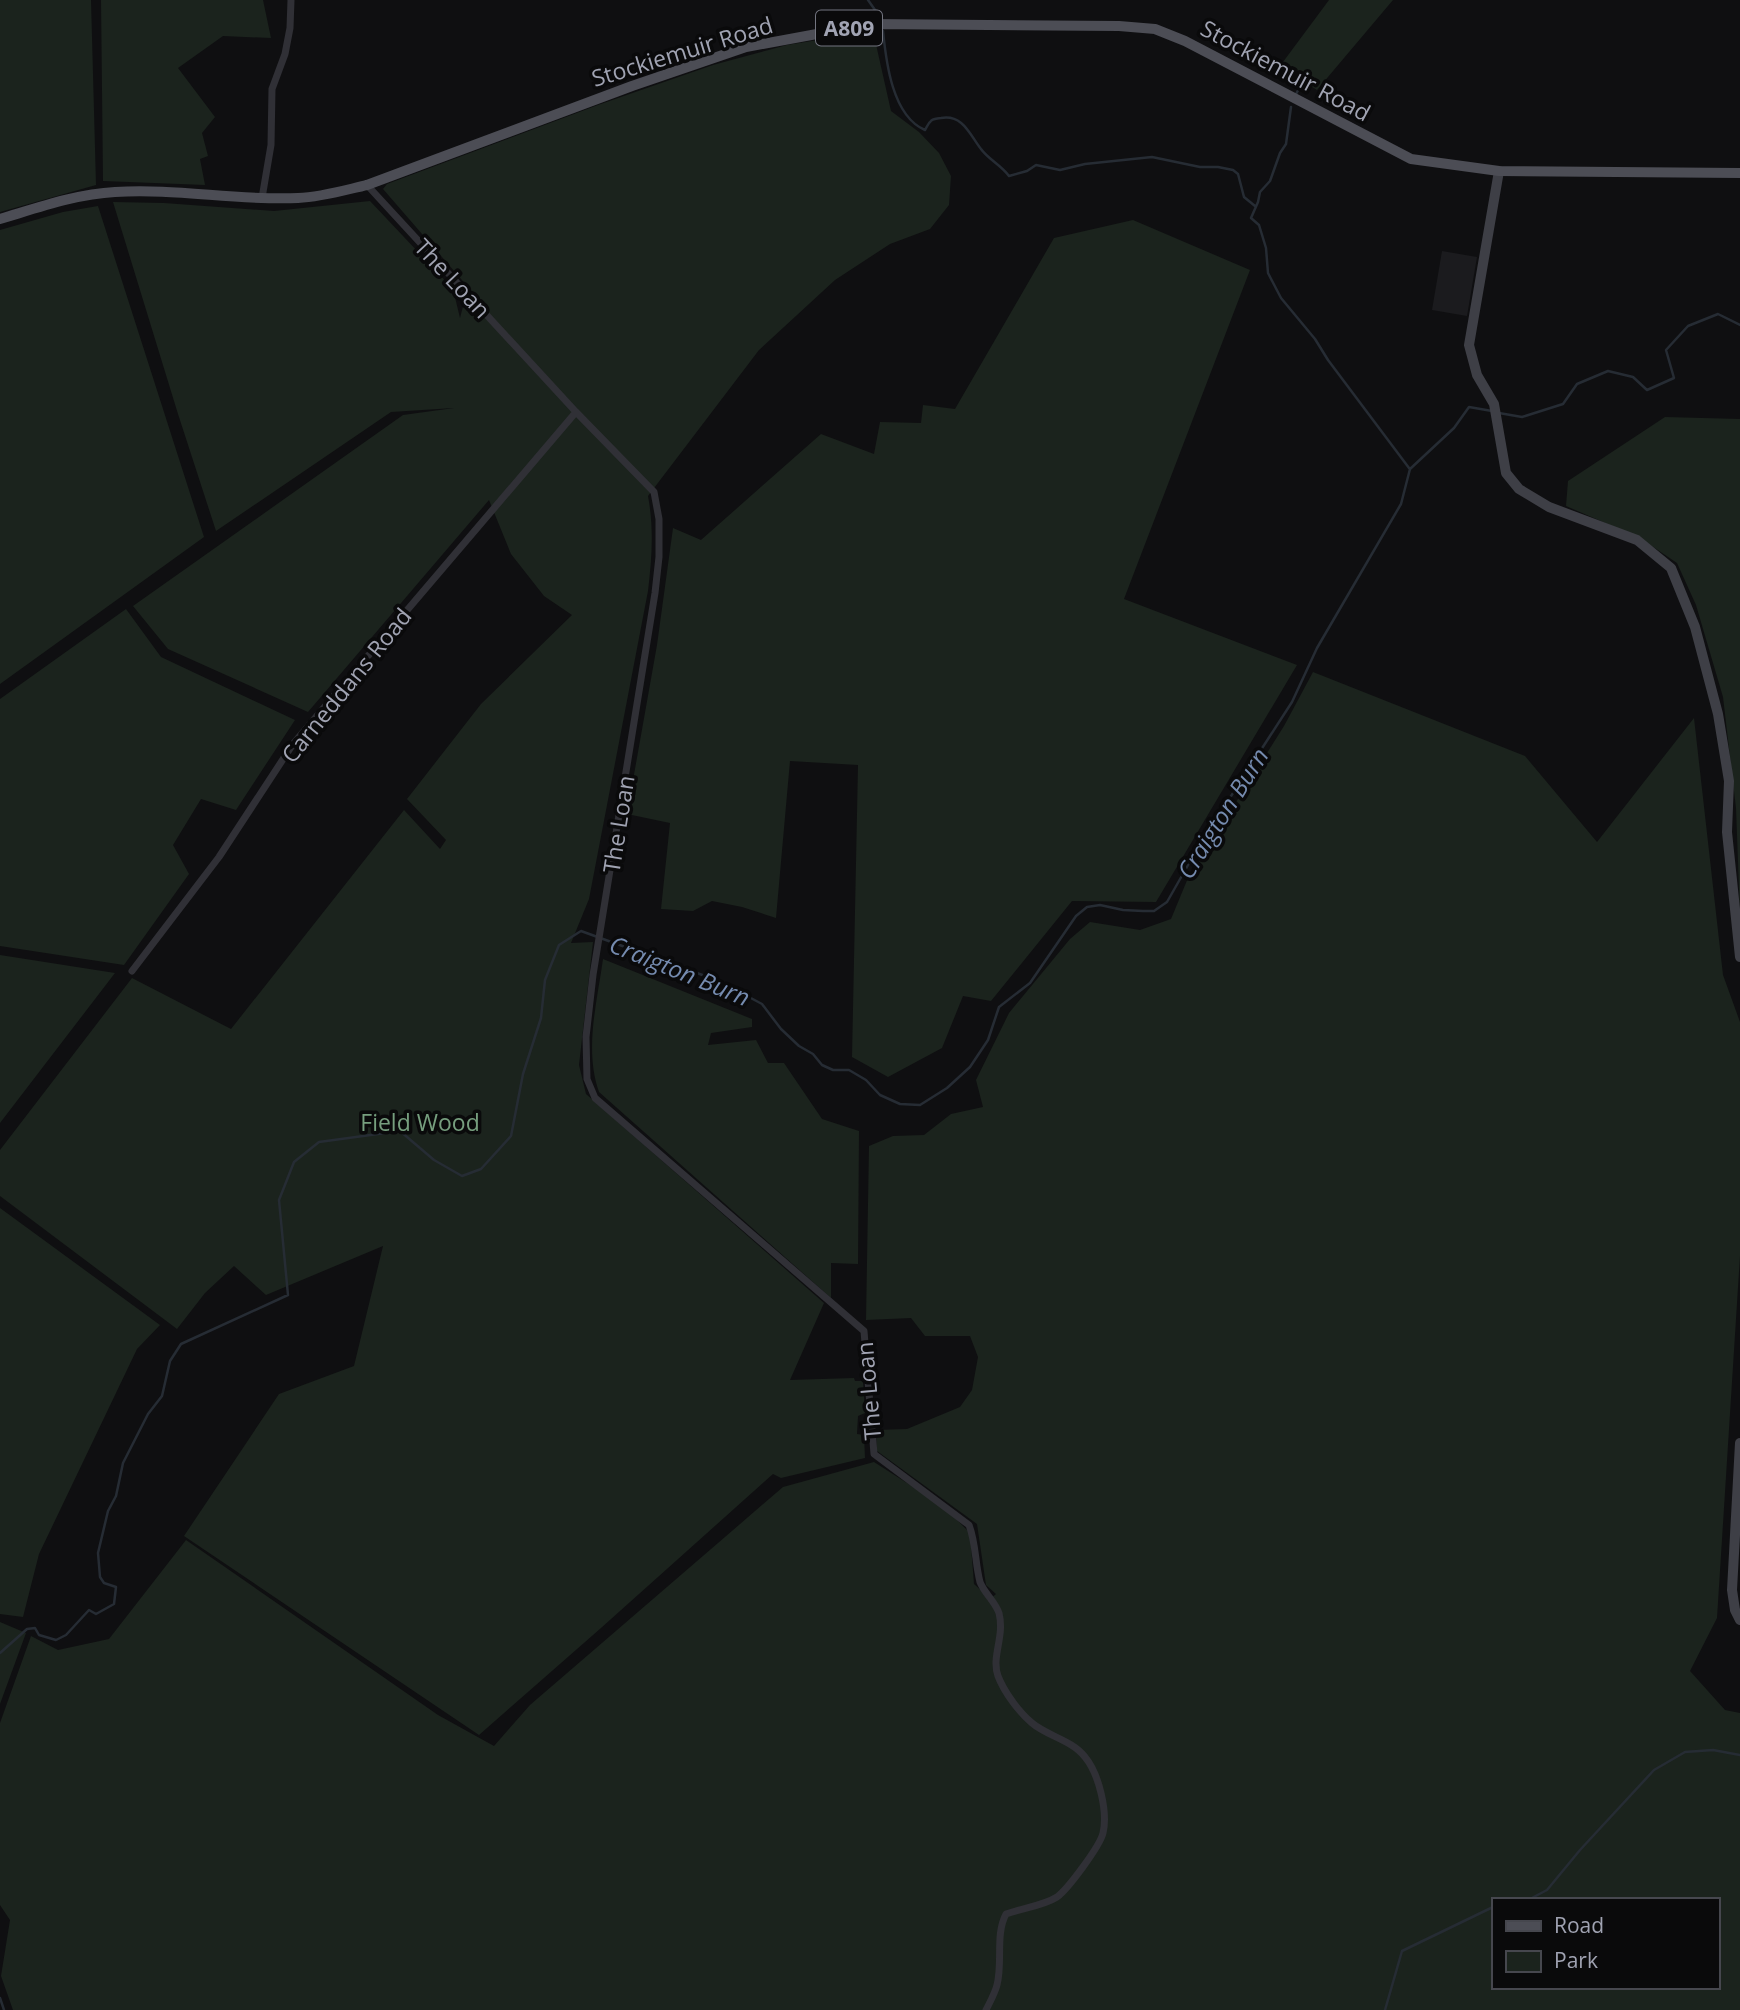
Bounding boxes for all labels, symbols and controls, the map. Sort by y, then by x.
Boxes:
street label: Stockiemuir Road [587,8,777,94]
road number: A809 [816,10,882,46]
street label: Stockiemuir Road [1196,12,1376,128]
street label: The Loan [408,231,498,325]
street label: Carneddans Road [274,601,418,769]
water label: Craigton Burn [1169,741,1275,885]
street label: The Loan [595,773,641,875]
water label: Craigton Burn [605,927,755,1013]
park label: Field Wood [360,1106,480,1138]
street label: The Loan [848,1341,888,1441]
legend [1492,1898,1719,1989]
text: Road [1554,1911,1604,1939]
text: Park [1554,1946,1598,1974]

